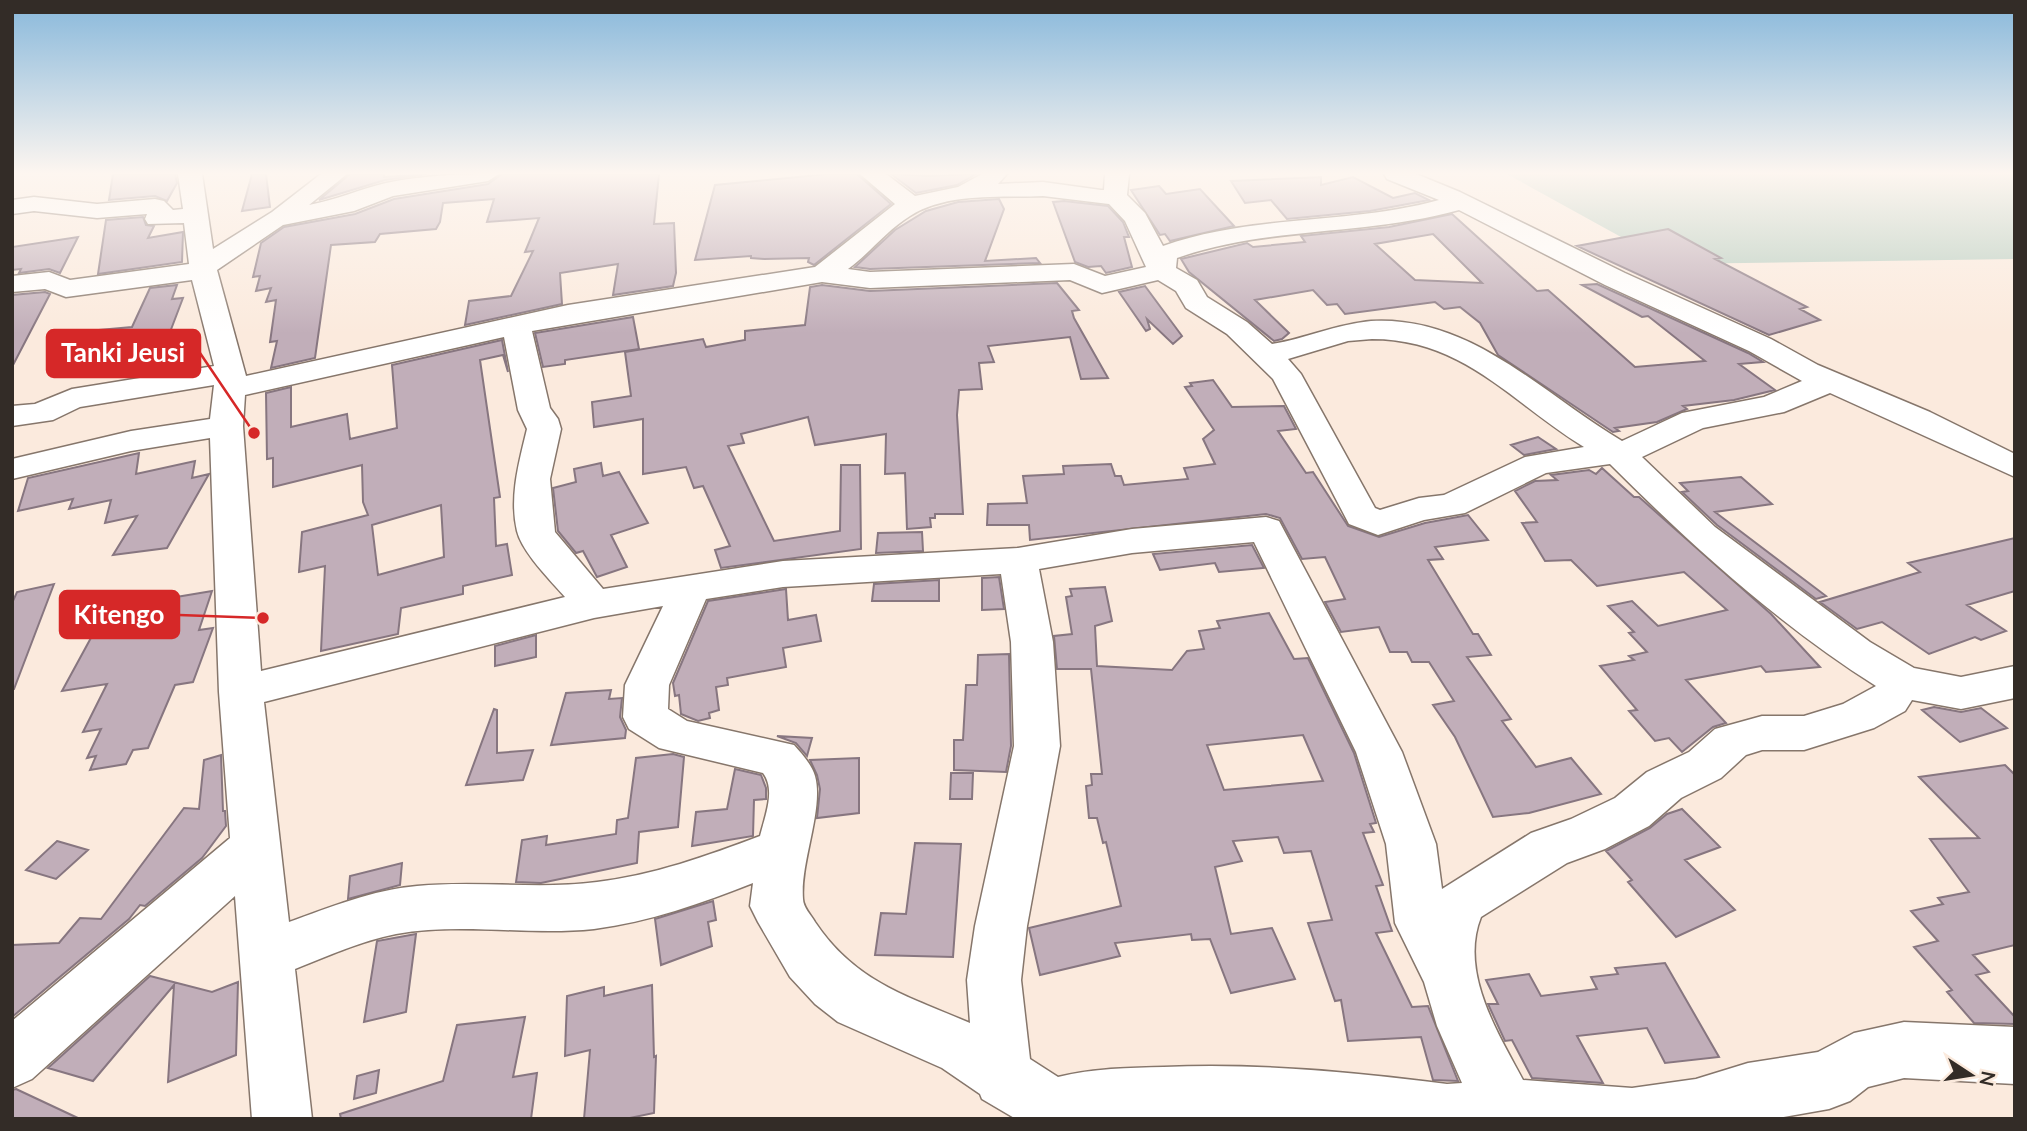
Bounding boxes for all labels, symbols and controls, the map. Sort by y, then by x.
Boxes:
callout: Tanki Jeusi [47,330,200,377]
text: Tanki Jeusi [61,336,185,368]
callout: Kitengo [60,591,179,638]
text: Kitengo [74,598,165,630]
north arrow [1936,1040,2006,1110]
text: N [1975,1069,2001,1088]

